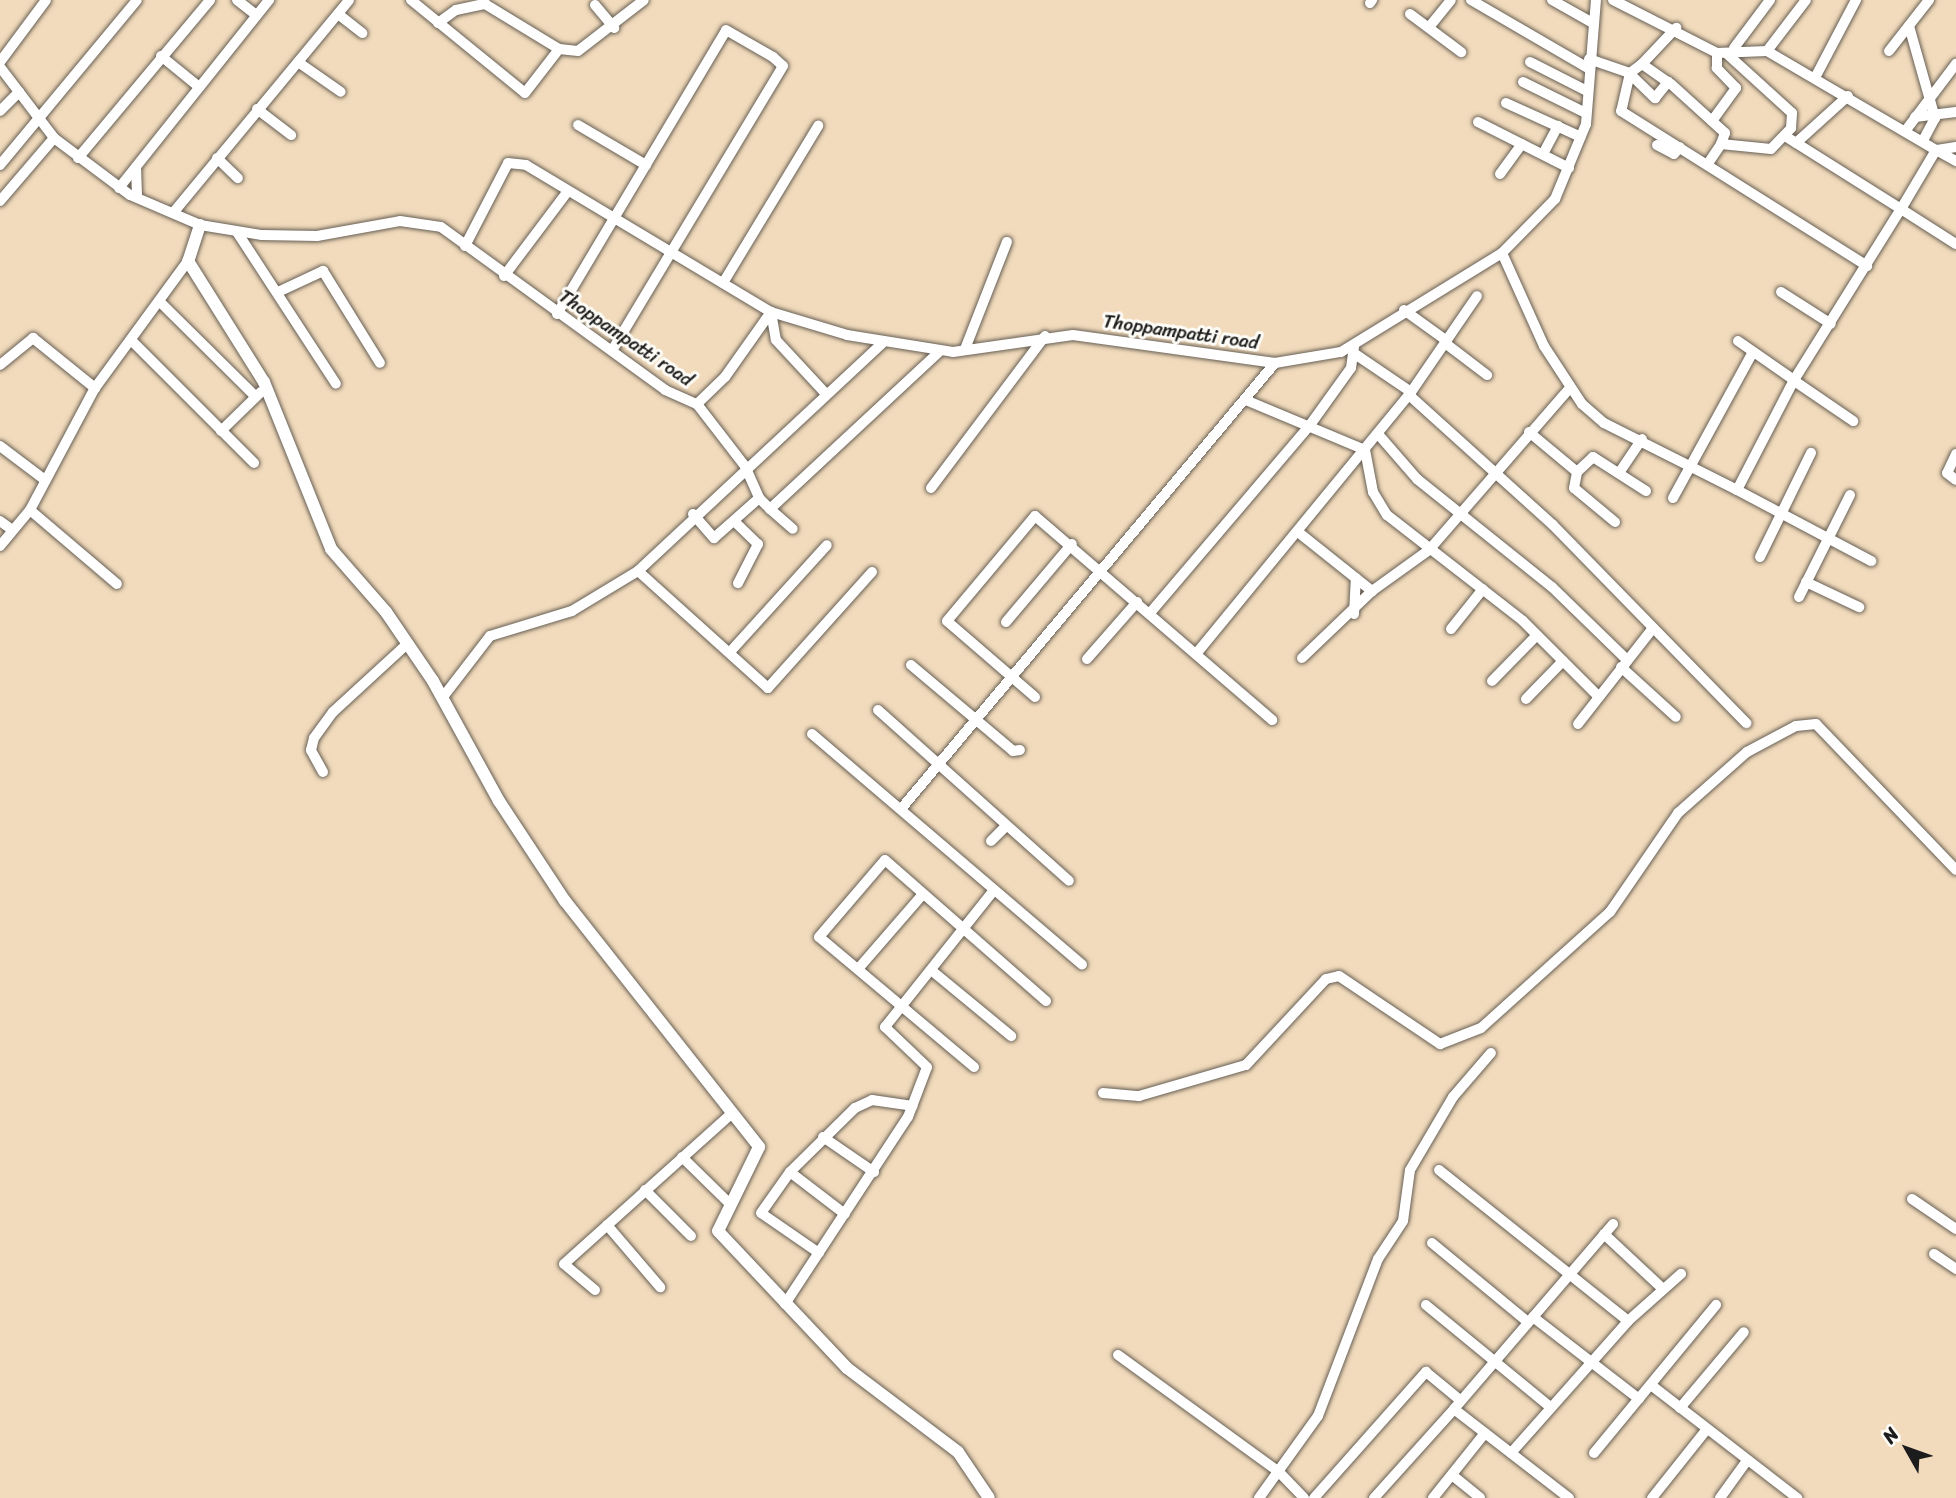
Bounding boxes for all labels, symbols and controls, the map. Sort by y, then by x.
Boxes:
street label: Thoppampatti road [555,285,697,391]
street label: Thoppampatti road [1102,310,1260,354]
north arrow [1872,1414,1942,1484]
text: N [1874,1420,1907,1451]

